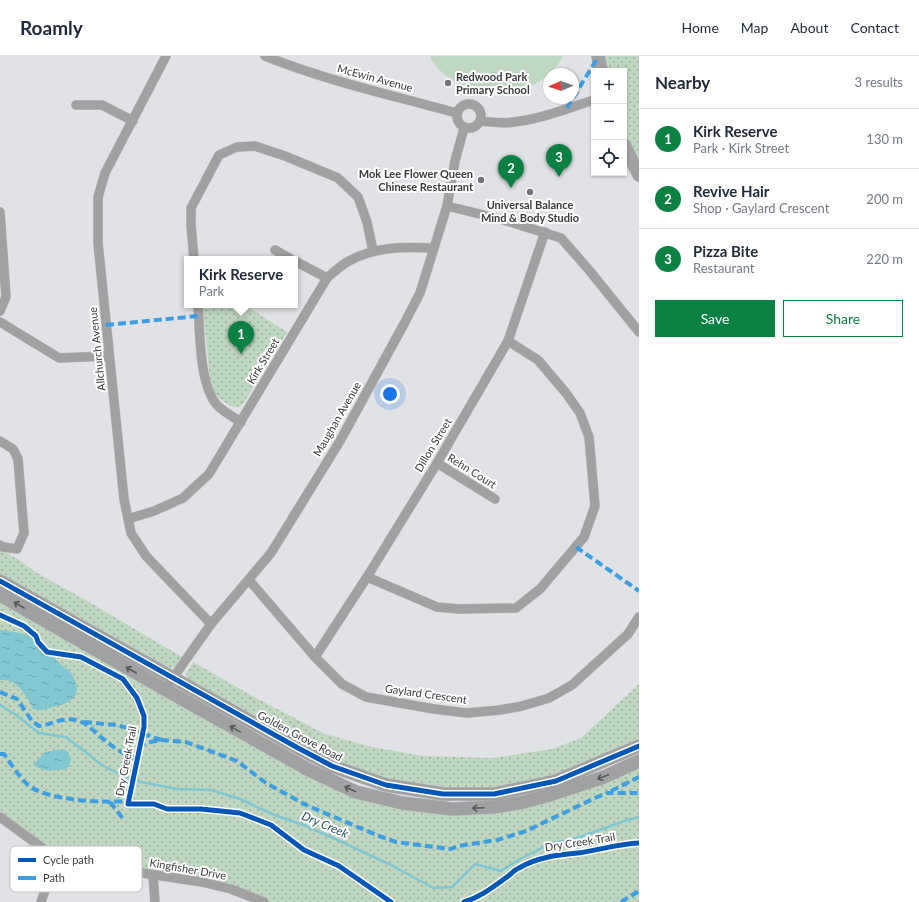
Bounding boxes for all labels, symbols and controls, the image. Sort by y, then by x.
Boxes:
text: Roamly [20,16,83,39]
text: Home [681,19,719,36]
text: Map [741,19,768,36]
text: About [790,19,828,36]
text: Contact [850,19,899,36]
street label: McEwin Avenue [336,61,415,94]
north arrow [543,68,579,104]
map controls [591,68,627,176]
button: + [591,68,627,104]
place label: Redwood Park Primary School [456,70,530,96]
text: Nearby [655,72,710,93]
text: 3 results [855,74,903,90]
marker: Redwood Park Primary School [443,78,453,88]
button: − [591,104,627,140]
text: Kirk Reserve [693,122,777,140]
text: 1 [664,131,672,147]
text: 130 m [866,131,903,147]
button: locate [591,140,627,176]
text: Park · Kirk Street [693,140,789,156]
pin: 3 [546,144,572,177]
pin: 2 [498,155,524,188]
place label: Mok Lee Flower Queen Chinese Restaurant [359,167,474,193]
marker: Mok Lee Flower Queen Chinese Restaurant [476,175,486,185]
text: Revive Hair [693,182,769,200]
marker: Universal Balance Mind & Body Studio [525,187,535,197]
text: 2 [664,191,672,207]
text: 200 m [866,191,903,207]
place label: Universal Balance Mind & Body Studio [481,198,579,224]
text: Shop · Gaylard Crescent [693,200,829,216]
text: Pizza Bite [693,242,758,260]
text: 3 [664,251,672,267]
text: 220 m [866,251,903,267]
popup [184,256,298,308]
text: Restaurant [693,260,755,276]
text: Kirk Reserve [199,265,283,283]
text: Park [199,283,224,299]
button: Save [655,300,775,337]
button: Share [783,300,903,337]
street label: Allchurch Avenue [86,306,107,392]
pin: 1 [228,321,254,354]
street label: Kirk Street [244,335,281,386]
street label: Maughan Avenue [310,379,363,458]
your location [380,384,400,404]
street label: Dillon Street [411,416,454,474]
street label: Rehn Court [445,450,499,491]
one-way arrow [13,601,25,609]
one-way arrow [125,666,137,674]
street label: Gaylard Crescent [384,681,468,706]
street label: Golden Grove Road [256,708,345,763]
one-way arrow [229,724,241,732]
street label: Dry Creek Trail [112,725,139,797]
one-way arrow [598,774,610,781]
one-way arrow [344,785,356,792]
one-way arrow [472,804,485,811]
water label: Dry Creek [300,808,351,841]
street label: Dry Creek Trail [544,830,616,853]
legend [10,846,142,892]
text: Cycle path [43,853,94,866]
street label: Kingfisher Drive [149,855,228,882]
text: Path [43,871,65,884]

